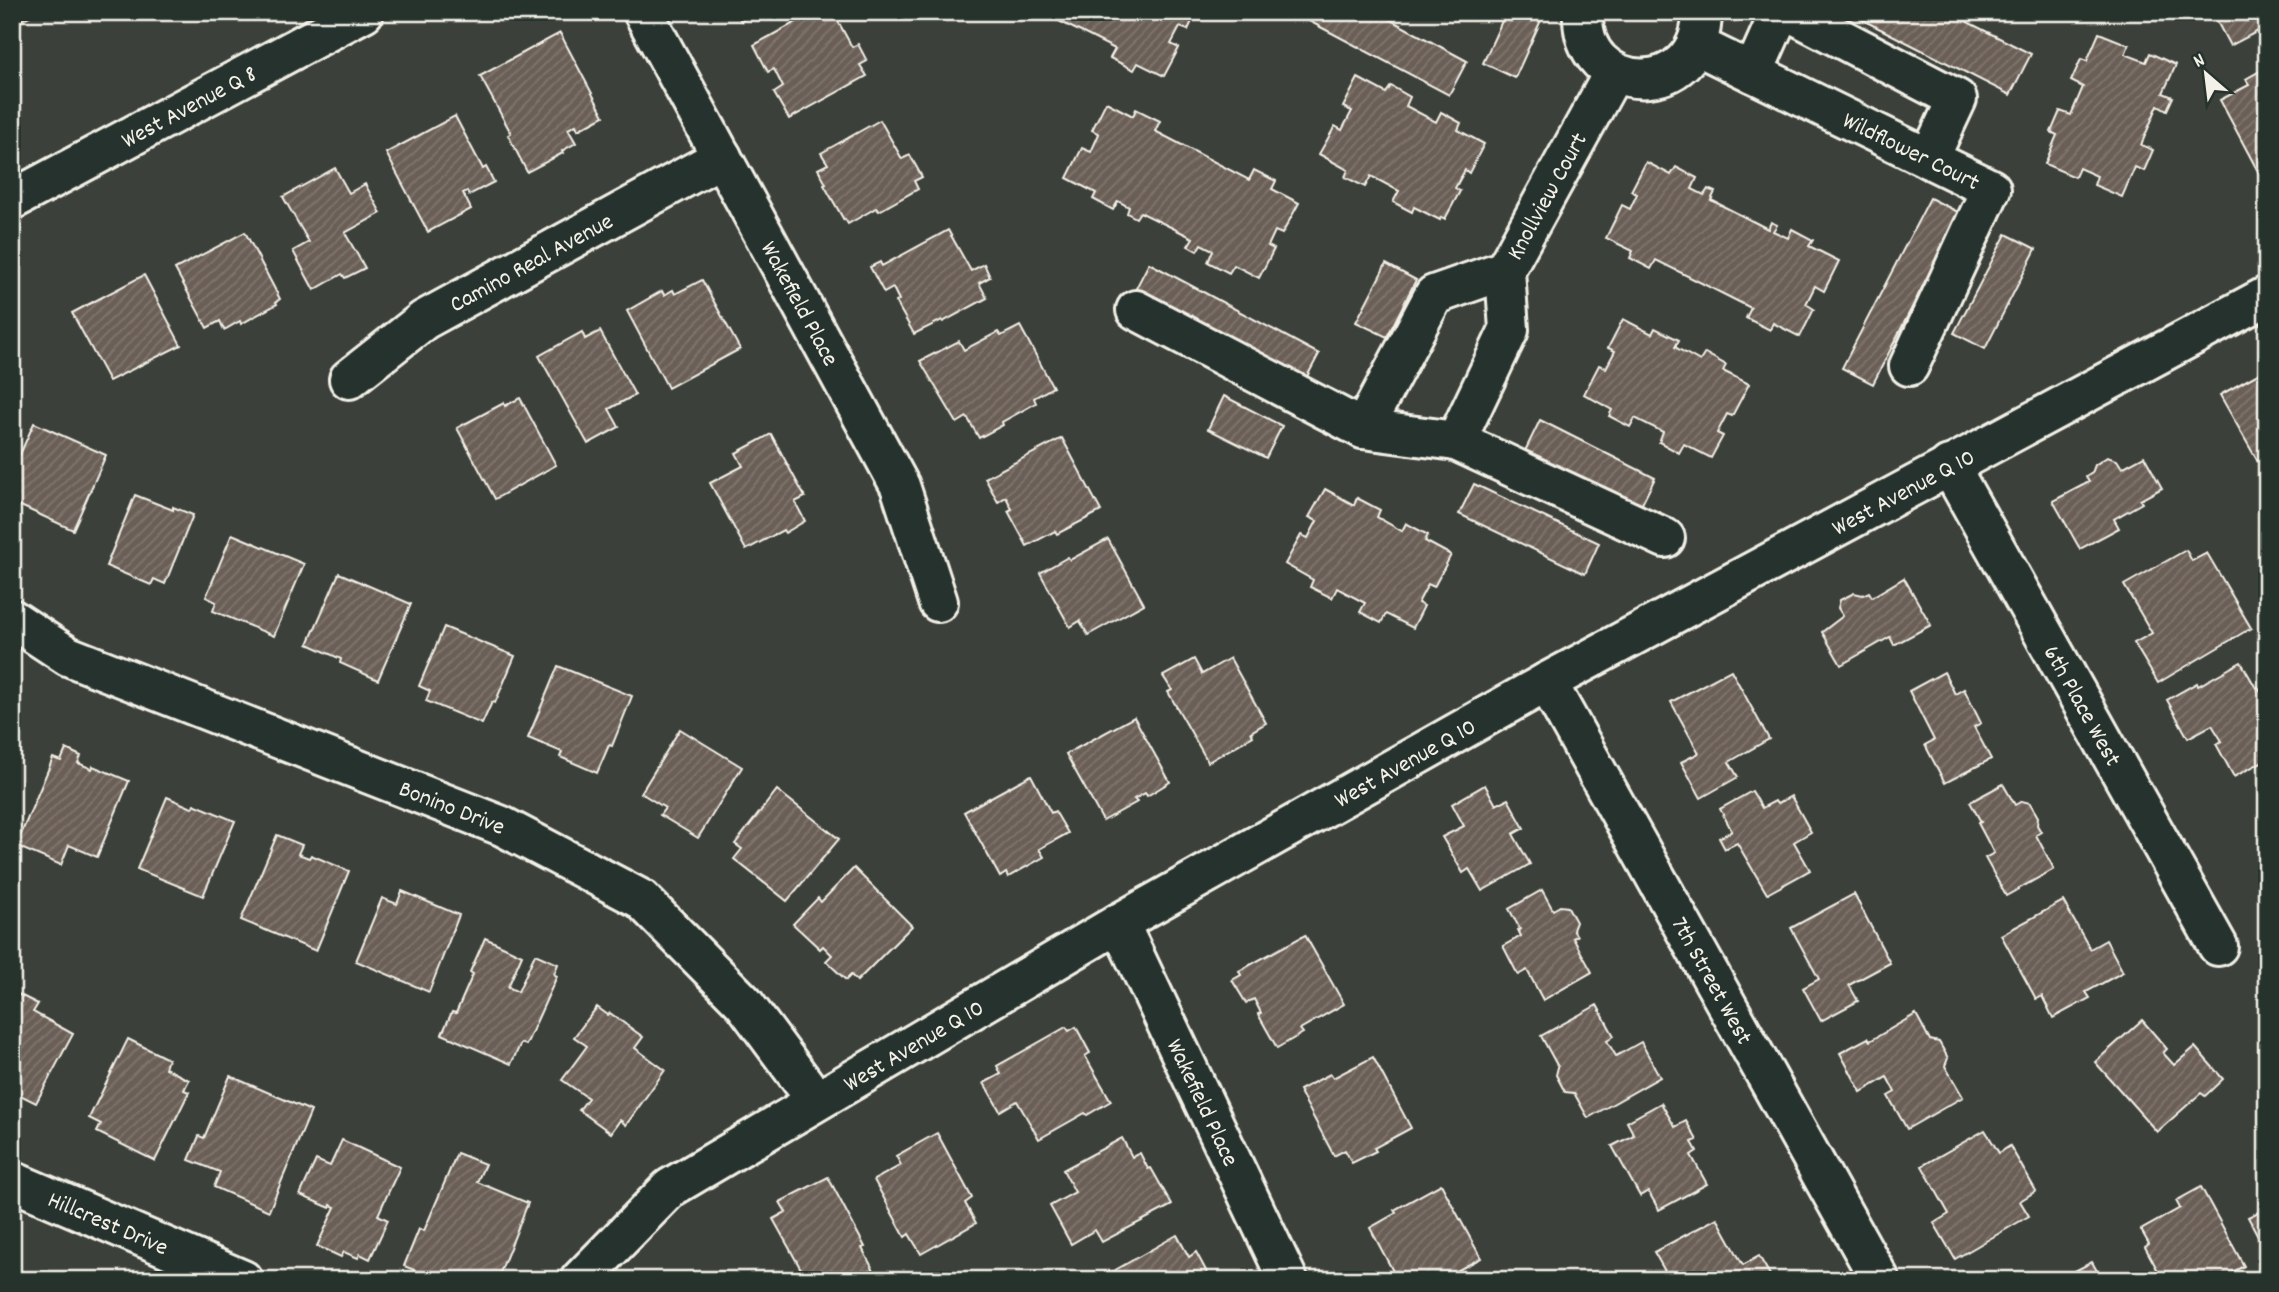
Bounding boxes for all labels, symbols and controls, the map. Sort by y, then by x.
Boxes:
north arrow [2170,38,2240,108]
text: N [2189,48,2210,76]
street label: West Avenue Q 8 [116,58,264,159]
street label: Wildflower Court [1836,105,1985,201]
street label: Knollview Court [1500,127,1597,267]
street label: Camino Real Avenue [444,206,620,323]
street label: Wakefield Place [750,236,846,373]
street label: West Avenue Q 10 [1827,442,1982,546]
street label: 6th Place West [2033,640,2128,773]
street label: West Avenue Q 10 [1329,711,1483,818]
street label: Bonino Drive [393,773,509,845]
street label: 7th Street West [1661,911,1760,1052]
street label: West Avenue Q 10 [838,992,991,1102]
street label: Wakefield Place [1156,1034,1246,1173]
street label: Hillcrest Drive [42,1184,173,1266]

